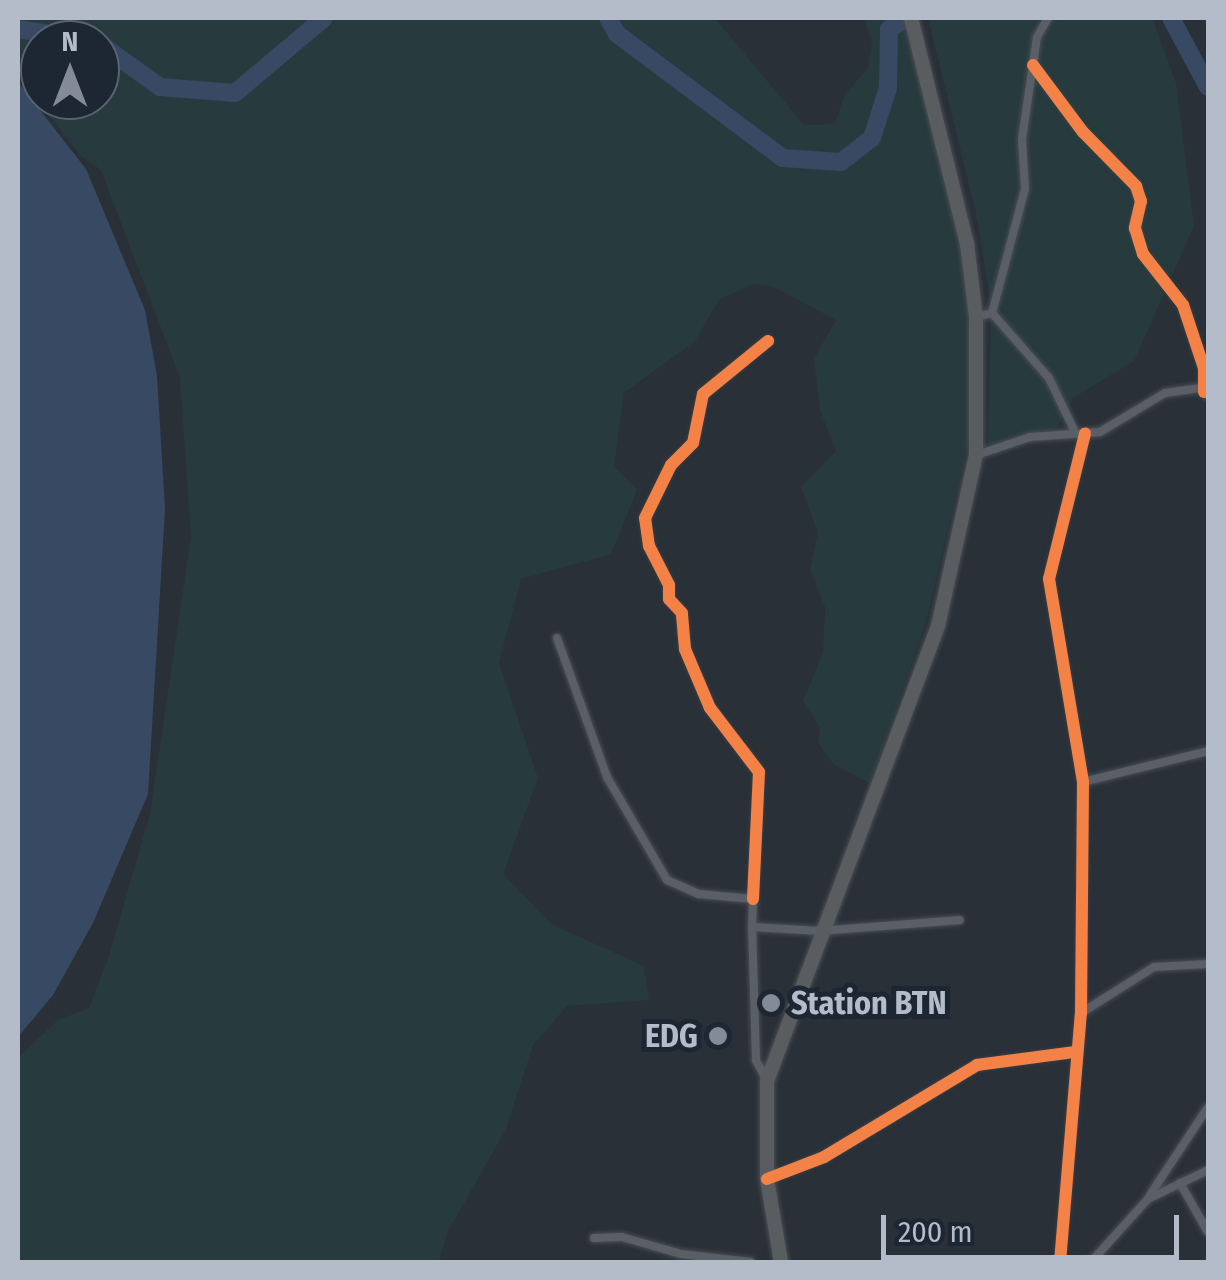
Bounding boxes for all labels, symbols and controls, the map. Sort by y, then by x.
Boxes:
north arrow [20,20,120,120]
text: N [62,25,78,58]
place label: Station BTN [791,984,947,1022]
marker: Station BTN [760,992,782,1014]
place label: EDG [645,1017,698,1055]
marker: EDG [707,1025,729,1047]
scale bar [886,1195,1184,1257]
text: 200 m [898,1214,973,1250]

